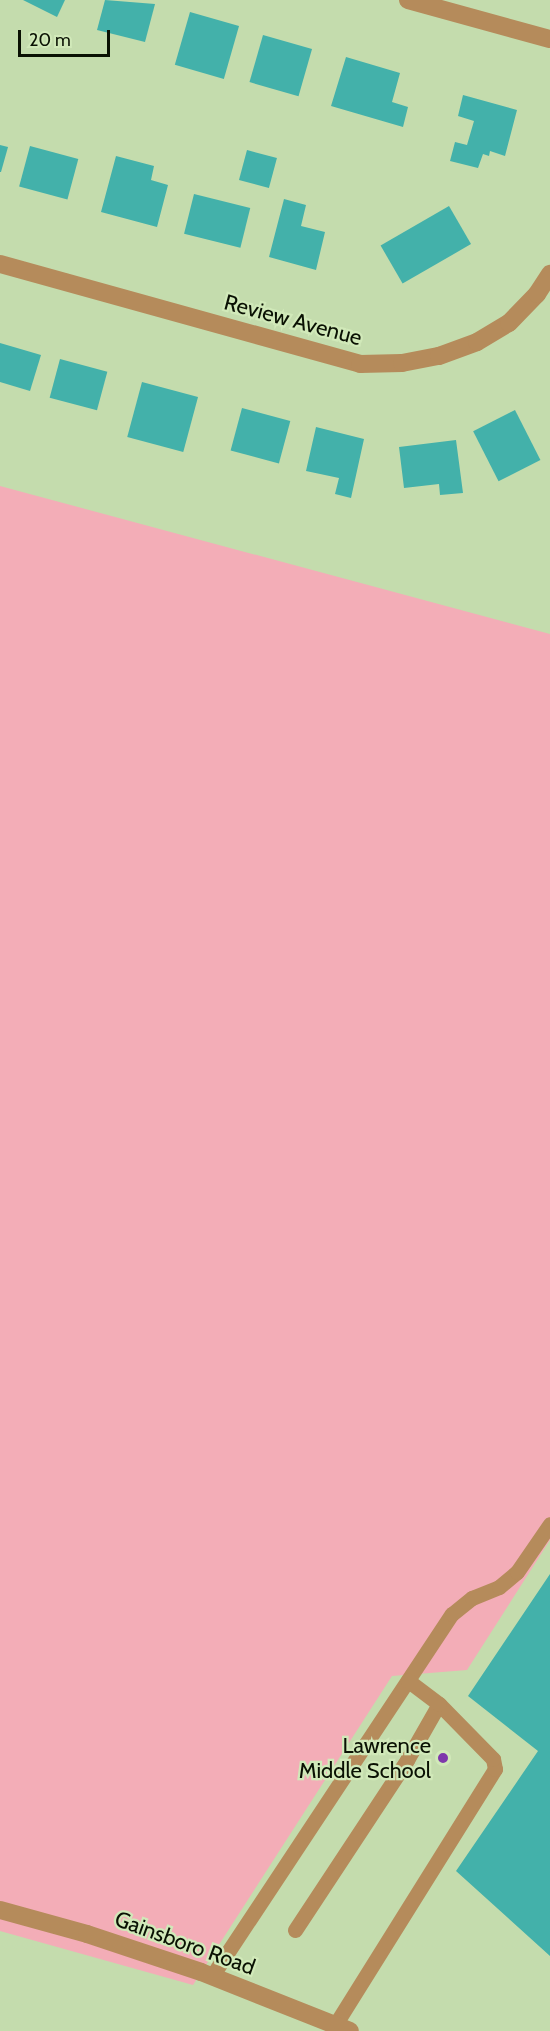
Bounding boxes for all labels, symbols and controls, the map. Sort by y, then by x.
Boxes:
scale bar [21,18,112,56]
text: 20 m [29,29,71,51]
street label: Review Avenue [221,289,365,351]
place label: Lawrence Middle School [299,1732,431,1784]
marker: Lawrence Middle School [436,1751,450,1765]
street label: Gainsboro Road [111,1905,259,1981]

